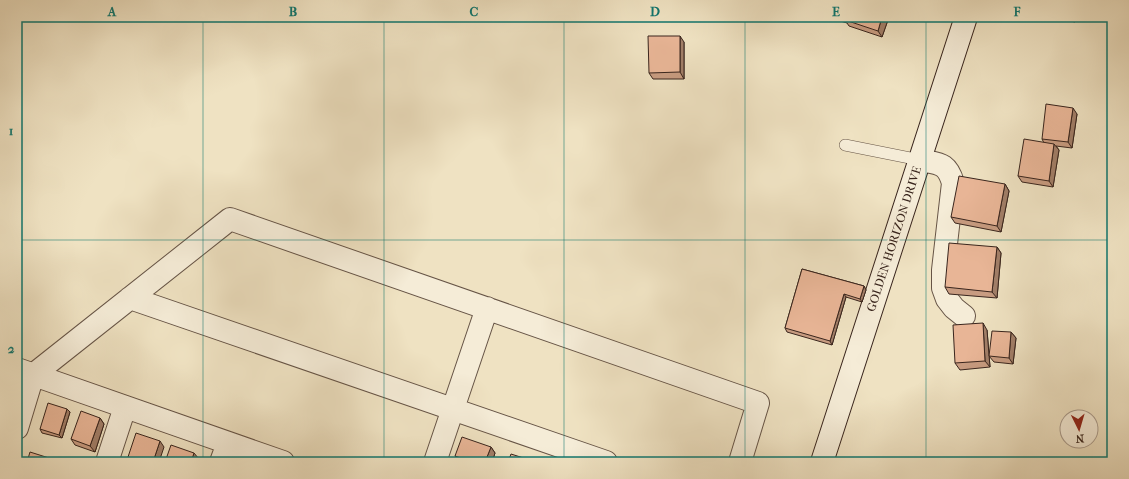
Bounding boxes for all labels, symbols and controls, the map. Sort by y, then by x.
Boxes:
text: A [107,4,117,19]
text: B [289,4,298,19]
text: C [470,4,479,19]
text: D [650,4,660,19]
text: E [832,4,840,19]
text: F [1013,4,1021,19]
text: 1 [9,123,14,138]
street label: GOLDEN HORIZON DRIVE [864,165,924,313]
text: 2 [8,341,15,356]
north arrow [1059,409,1099,449]
text: N [1074,432,1085,445]

